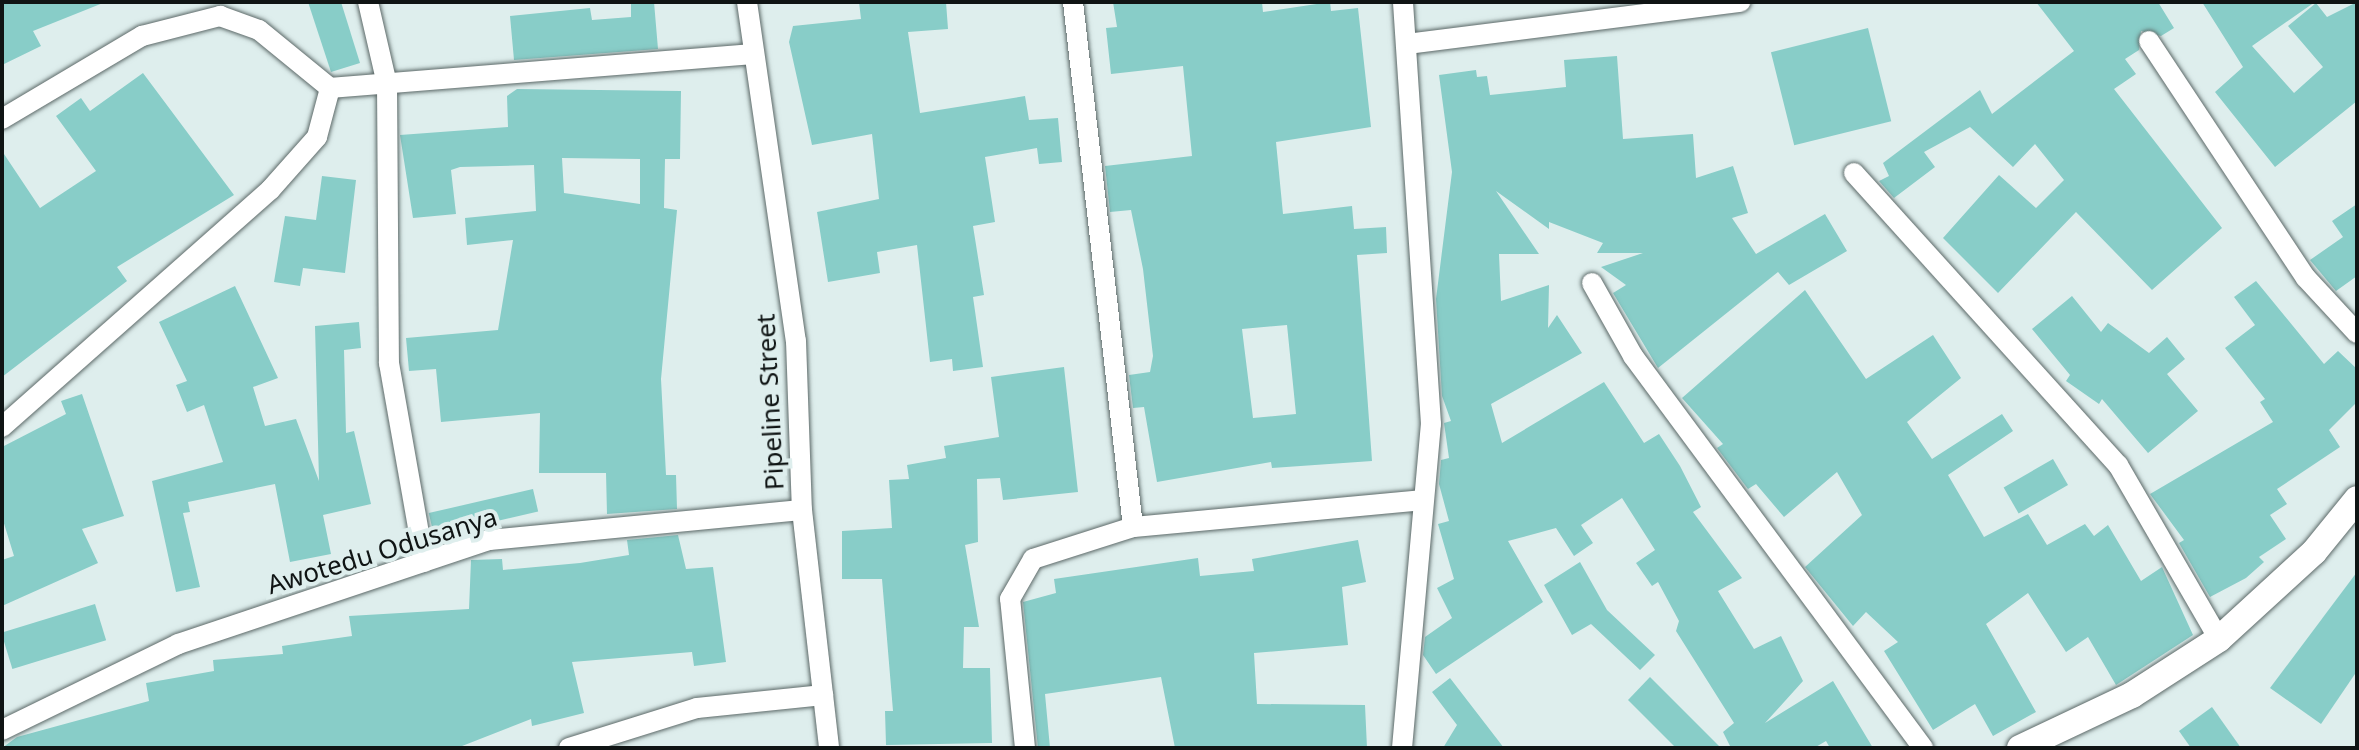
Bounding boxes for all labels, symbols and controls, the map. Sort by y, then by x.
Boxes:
street label: Pipeline Street [750,313,790,491]
street label: Awotedu Odusanya [263,501,501,601]

